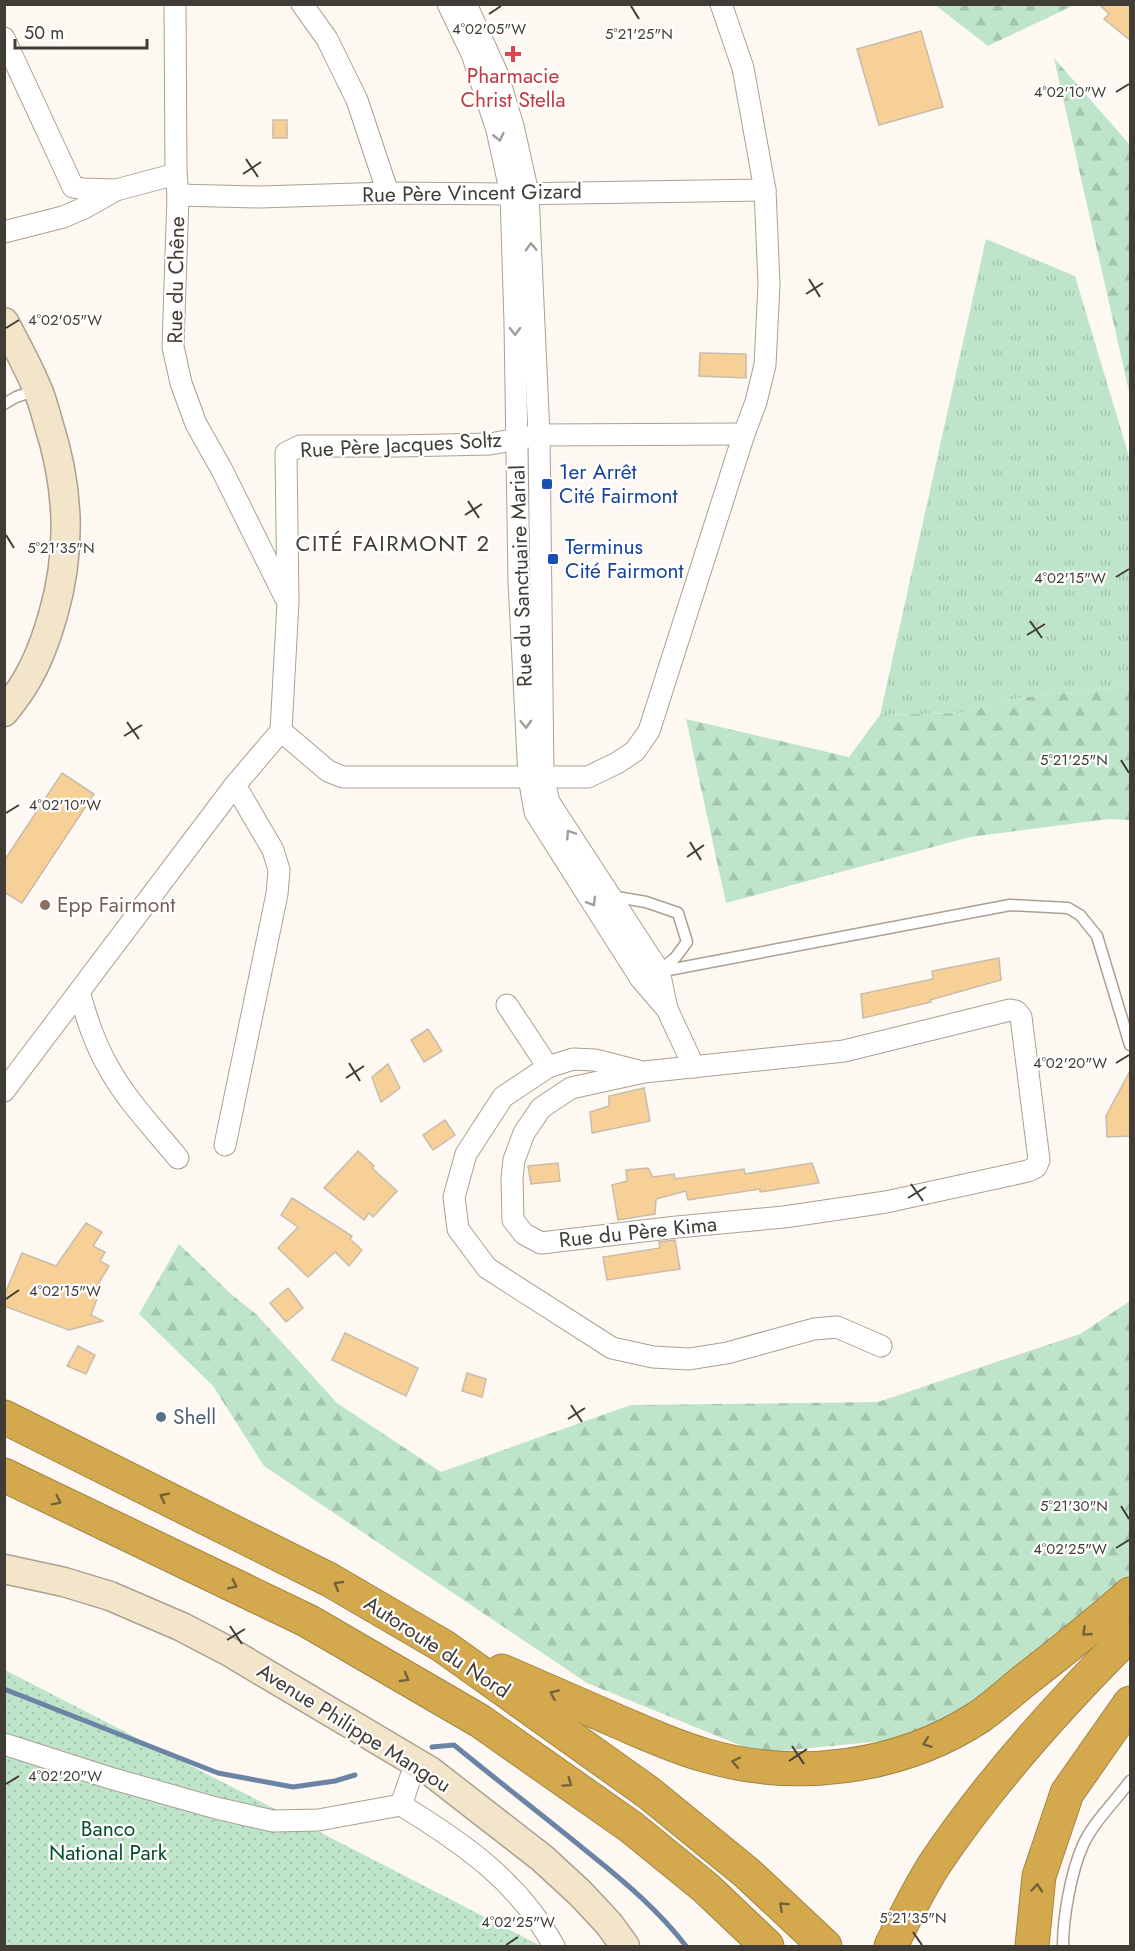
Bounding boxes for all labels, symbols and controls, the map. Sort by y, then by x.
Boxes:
scale bar [15,12,147,50]
text: 4°02'05"W [452,18,526,40]
text: 50 m [24,20,64,46]
text: 5°21'25"N [605,23,673,45]
marker: Pharmacie Christ Stella [506,47,520,61]
place label: Pharmacie Christ Stella [461,61,566,115]
text: 4°02'10"W [1034,81,1106,103]
one-way arrow [491,132,504,142]
street label: Rue Père Vincent Gizard [362,176,582,210]
street label: Rue du Chêne [160,216,192,344]
one-way arrow [524,242,537,251]
text: 4°02'05"W [28,309,102,331]
one-way arrow [509,326,521,335]
street label: Rue Père Jacques Soltz [299,425,503,465]
place label: 1er Arrêt Cité Fairmont [559,457,678,511]
street label: Rue du Sanctuaire Marial [502,464,540,688]
marker: 1er Arrêt Cité Fairmont [540,477,554,491]
district label: CITÉ FAIRMONT 2 [295,527,491,559]
place label: Terminus Cité Fairmont [565,532,684,586]
text: 5°21'35"N [27,537,95,559]
marker: Terminus Cité Fairmont [546,552,560,566]
text: 4°02'15"W [1034,567,1106,589]
one-way arrow [519,720,532,729]
text: 5°21'25"N [1040,749,1108,771]
text: 4°02'10"W [29,794,101,816]
one-way arrow [565,830,577,840]
place label: Epp Fairmont [57,890,175,920]
one-way arrow [585,895,596,906]
marker: Epp Fairmont [38,898,52,912]
text: 4°02'20"W [1033,1052,1107,1074]
street label: Rue du Père Kima [558,1209,718,1255]
text: 4°02'15"W [29,1280,101,1302]
place label: Shell [173,1402,216,1432]
marker: Shell [154,1410,168,1424]
one-way arrow [51,1493,62,1505]
one-way arrow [159,1493,170,1504]
text: 5°21'30"N [1040,1495,1108,1517]
text: 4°02'25"W [1033,1538,1107,1560]
one-way arrow [227,1578,238,1590]
one-way arrow [334,1580,344,1592]
street label: Autoroute du Nord [358,1588,516,1706]
one-way arrow [1082,1625,1093,1636]
street label: Avenue Philippe Mangou [251,1656,457,1800]
one-way arrow [398,1670,409,1682]
one-way arrow [550,1689,561,1701]
one-way arrow [922,1736,933,1748]
one-way arrow [732,1756,742,1769]
text: 4°02'20"W [28,1765,102,1787]
one-way arrow [562,1776,573,1787]
park label: Banco National Park [49,1814,168,1868]
one-way arrow [1031,1884,1044,1893]
one-way arrow [779,1902,790,1913]
text: 5°21'35"N [879,1907,947,1929]
text: 4°02'25"W [481,1911,555,1933]

